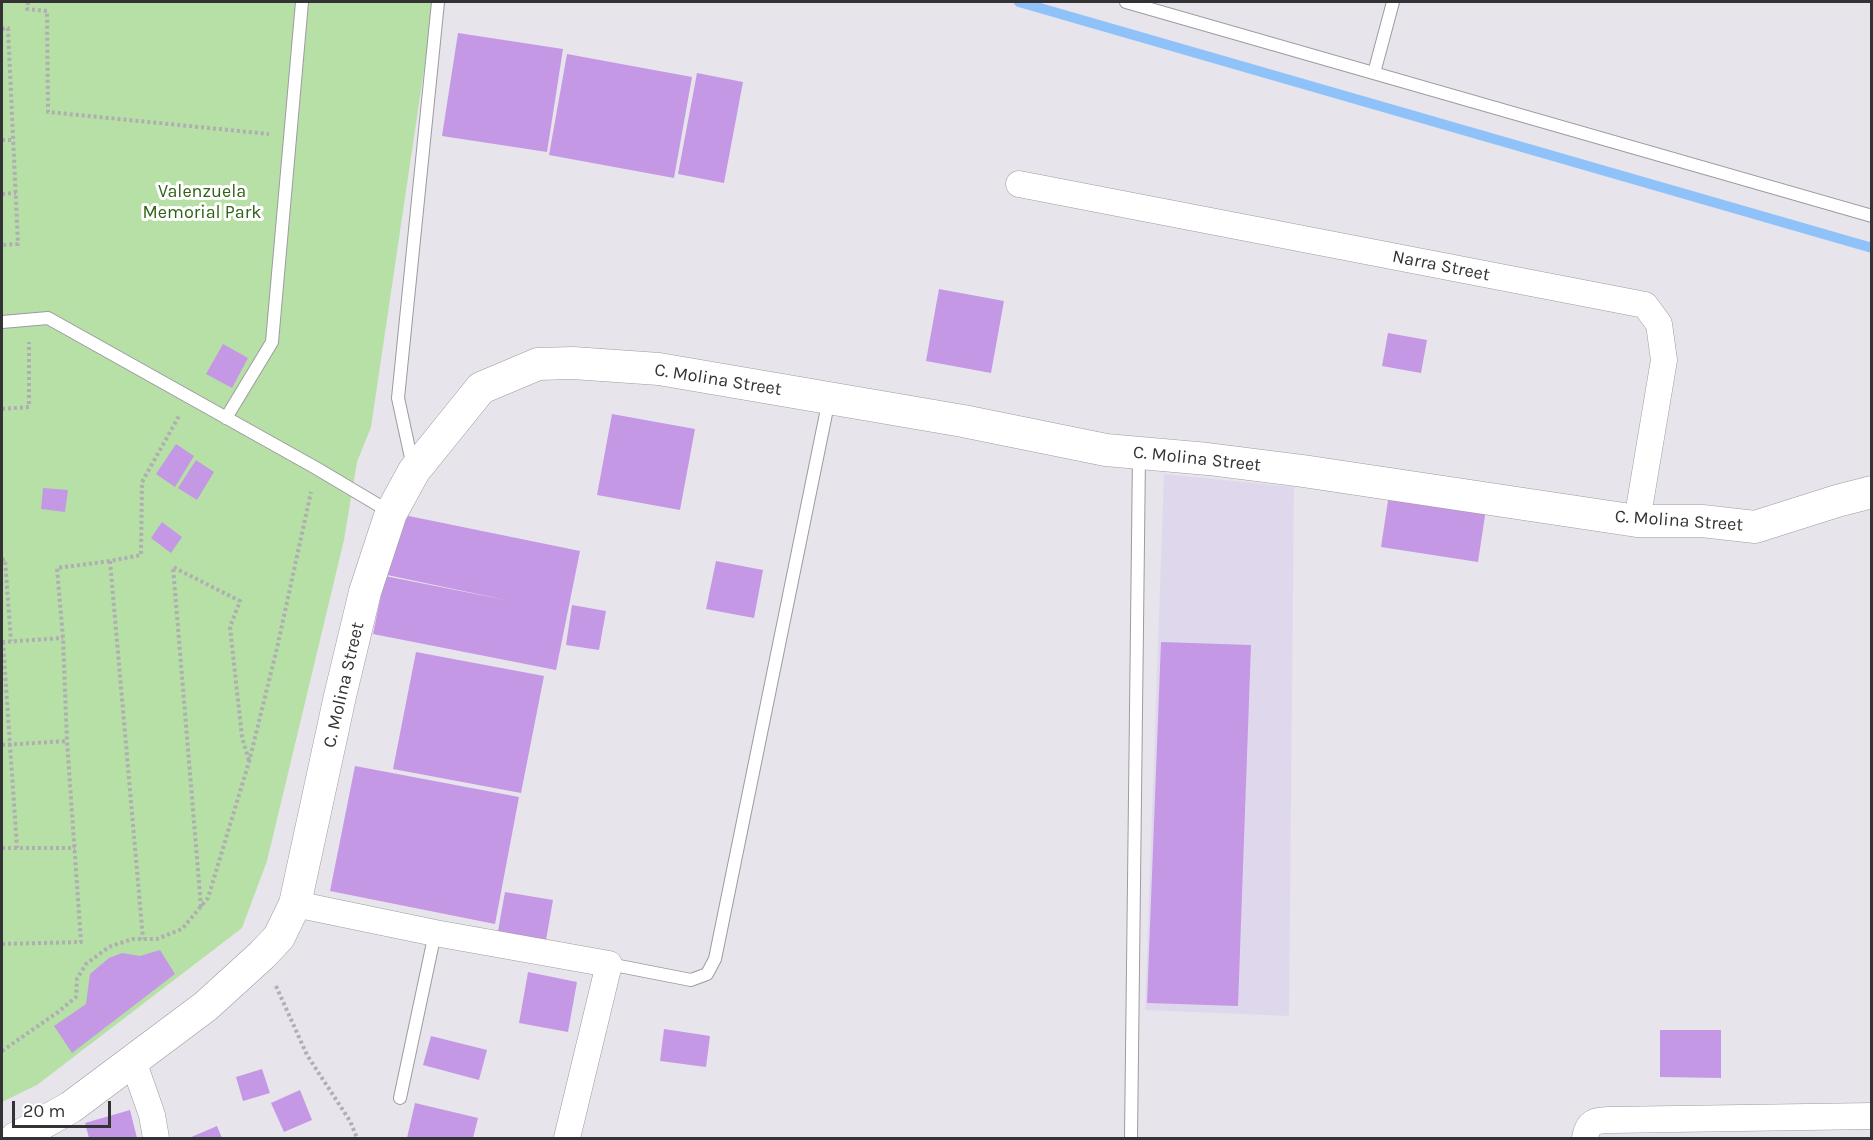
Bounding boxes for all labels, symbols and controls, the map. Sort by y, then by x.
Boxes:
park label: Valenzuela Memorial Park [143,181,261,224]
street label: Narra Street [1390,246,1492,286]
street label: C. Molina Street [653,359,783,401]
street label: C. Molina Street [1132,442,1262,476]
street label: C. Molina Street [1614,506,1744,536]
street label: C. Molina Street [319,620,369,750]
scale bar [15,1089,114,1127]
text: 20 m [23,1100,65,1122]

